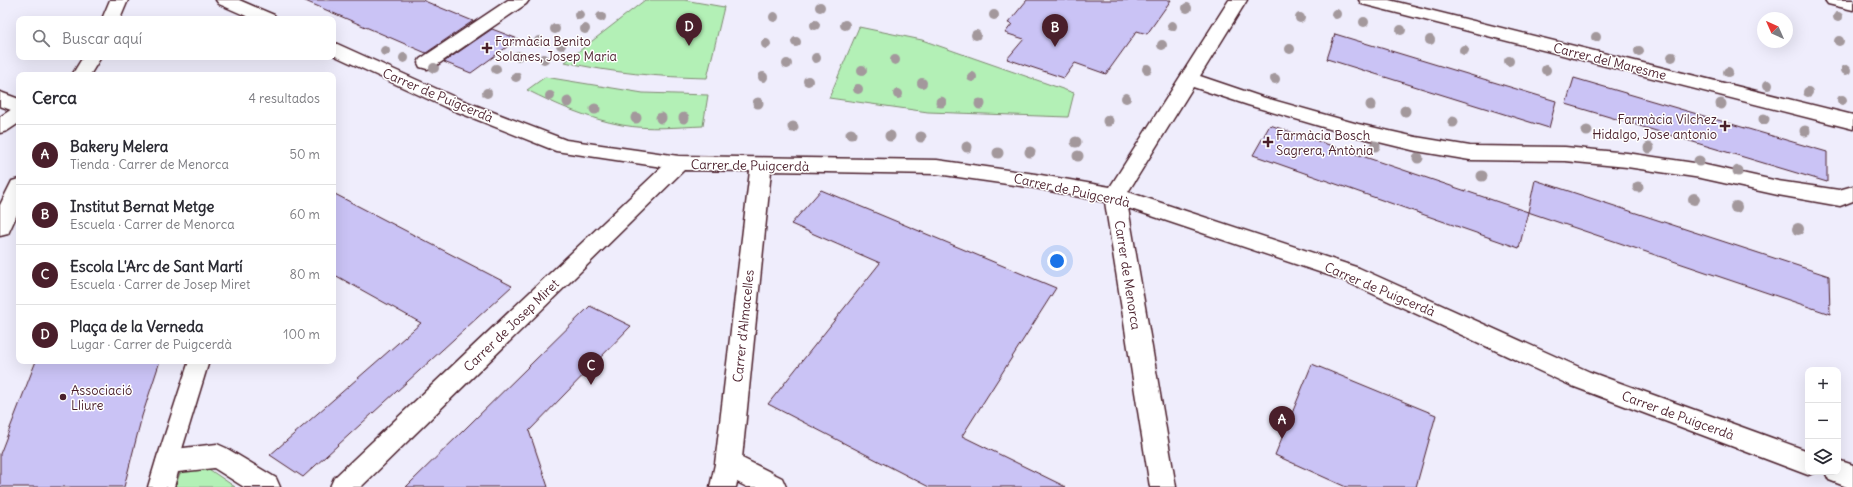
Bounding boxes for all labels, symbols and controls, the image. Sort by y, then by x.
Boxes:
north arrow [1757,12,1793,48]
pin: D [676,13,702,46]
pin: B [1042,14,1068,47]
search box [16,16,336,60]
icon: search [30,27,52,49]
text: Buscar aquí [62,29,142,48]
place label: Farmàcia Benito Solanes, Josep Maria [495,33,617,65]
street label: Carrer del Maresme [1551,39,1668,84]
marker: Farmàcia Benito Solanes, Josep Maria [482,43,492,53]
street label: Carrer de Puigcerdà [380,65,496,126]
text: Cerca [32,87,77,109]
text: 4 resultados [248,90,320,107]
place label: Farmàcia Vilchez Hidalgo, Jose antonio [1592,111,1717,143]
marker: Farmàcia Vilchez Hidalgo, Jose antonio [1720,121,1730,131]
place label: Farmàcia Bosch Sagrera, Antònia [1276,127,1374,159]
text: Bakery Melera [70,137,168,156]
marker: Farmàcia Bosch Sagrera, Antònia [1263,137,1273,147]
text: A [41,146,49,163]
text: 50 m [289,146,320,163]
text: Tienda · Carrer de Menorca [70,156,229,173]
street label: Carrer de Puigcerdà [691,156,809,175]
street label: Carrer de Puigcerdà [1012,170,1132,211]
text: Institut Bernat Metge [70,197,214,216]
text: B [41,206,49,223]
text: 60 m [289,206,320,223]
text: Escuela · Carrer de Menorca [70,216,235,233]
street label: Carrer de Menorca [1110,219,1145,331]
your location [1047,251,1067,271]
text: Escola L'Arc de Sant Martí [70,257,243,276]
street label: Carrer de Puigcerdà [1322,259,1438,320]
text: C [41,266,49,283]
text: 80 m [289,266,320,283]
street label: Carrer d'Almacelles [729,269,758,383]
street label: Carrer de Josep Miret [460,275,563,375]
text: Escuela · Carrer de Josep Miret [70,276,250,293]
text: Plaça de la Verneda [70,317,204,336]
text: D [40,326,50,343]
text: 100 m [283,326,320,343]
text: Lugar · Carrer de Puigcerdà [70,336,232,353]
pin: C [578,352,604,385]
map controls [1805,367,1841,475]
button: + [1805,367,1841,403]
place label: Associació Lliure [71,382,132,414]
street label: Carrer de Puigcerdà [1619,387,1736,444]
marker: Associació Lliure [58,392,68,402]
button: − [1805,403,1841,439]
pin: A [1269,406,1295,439]
button: layers [1805,439,1841,475]

